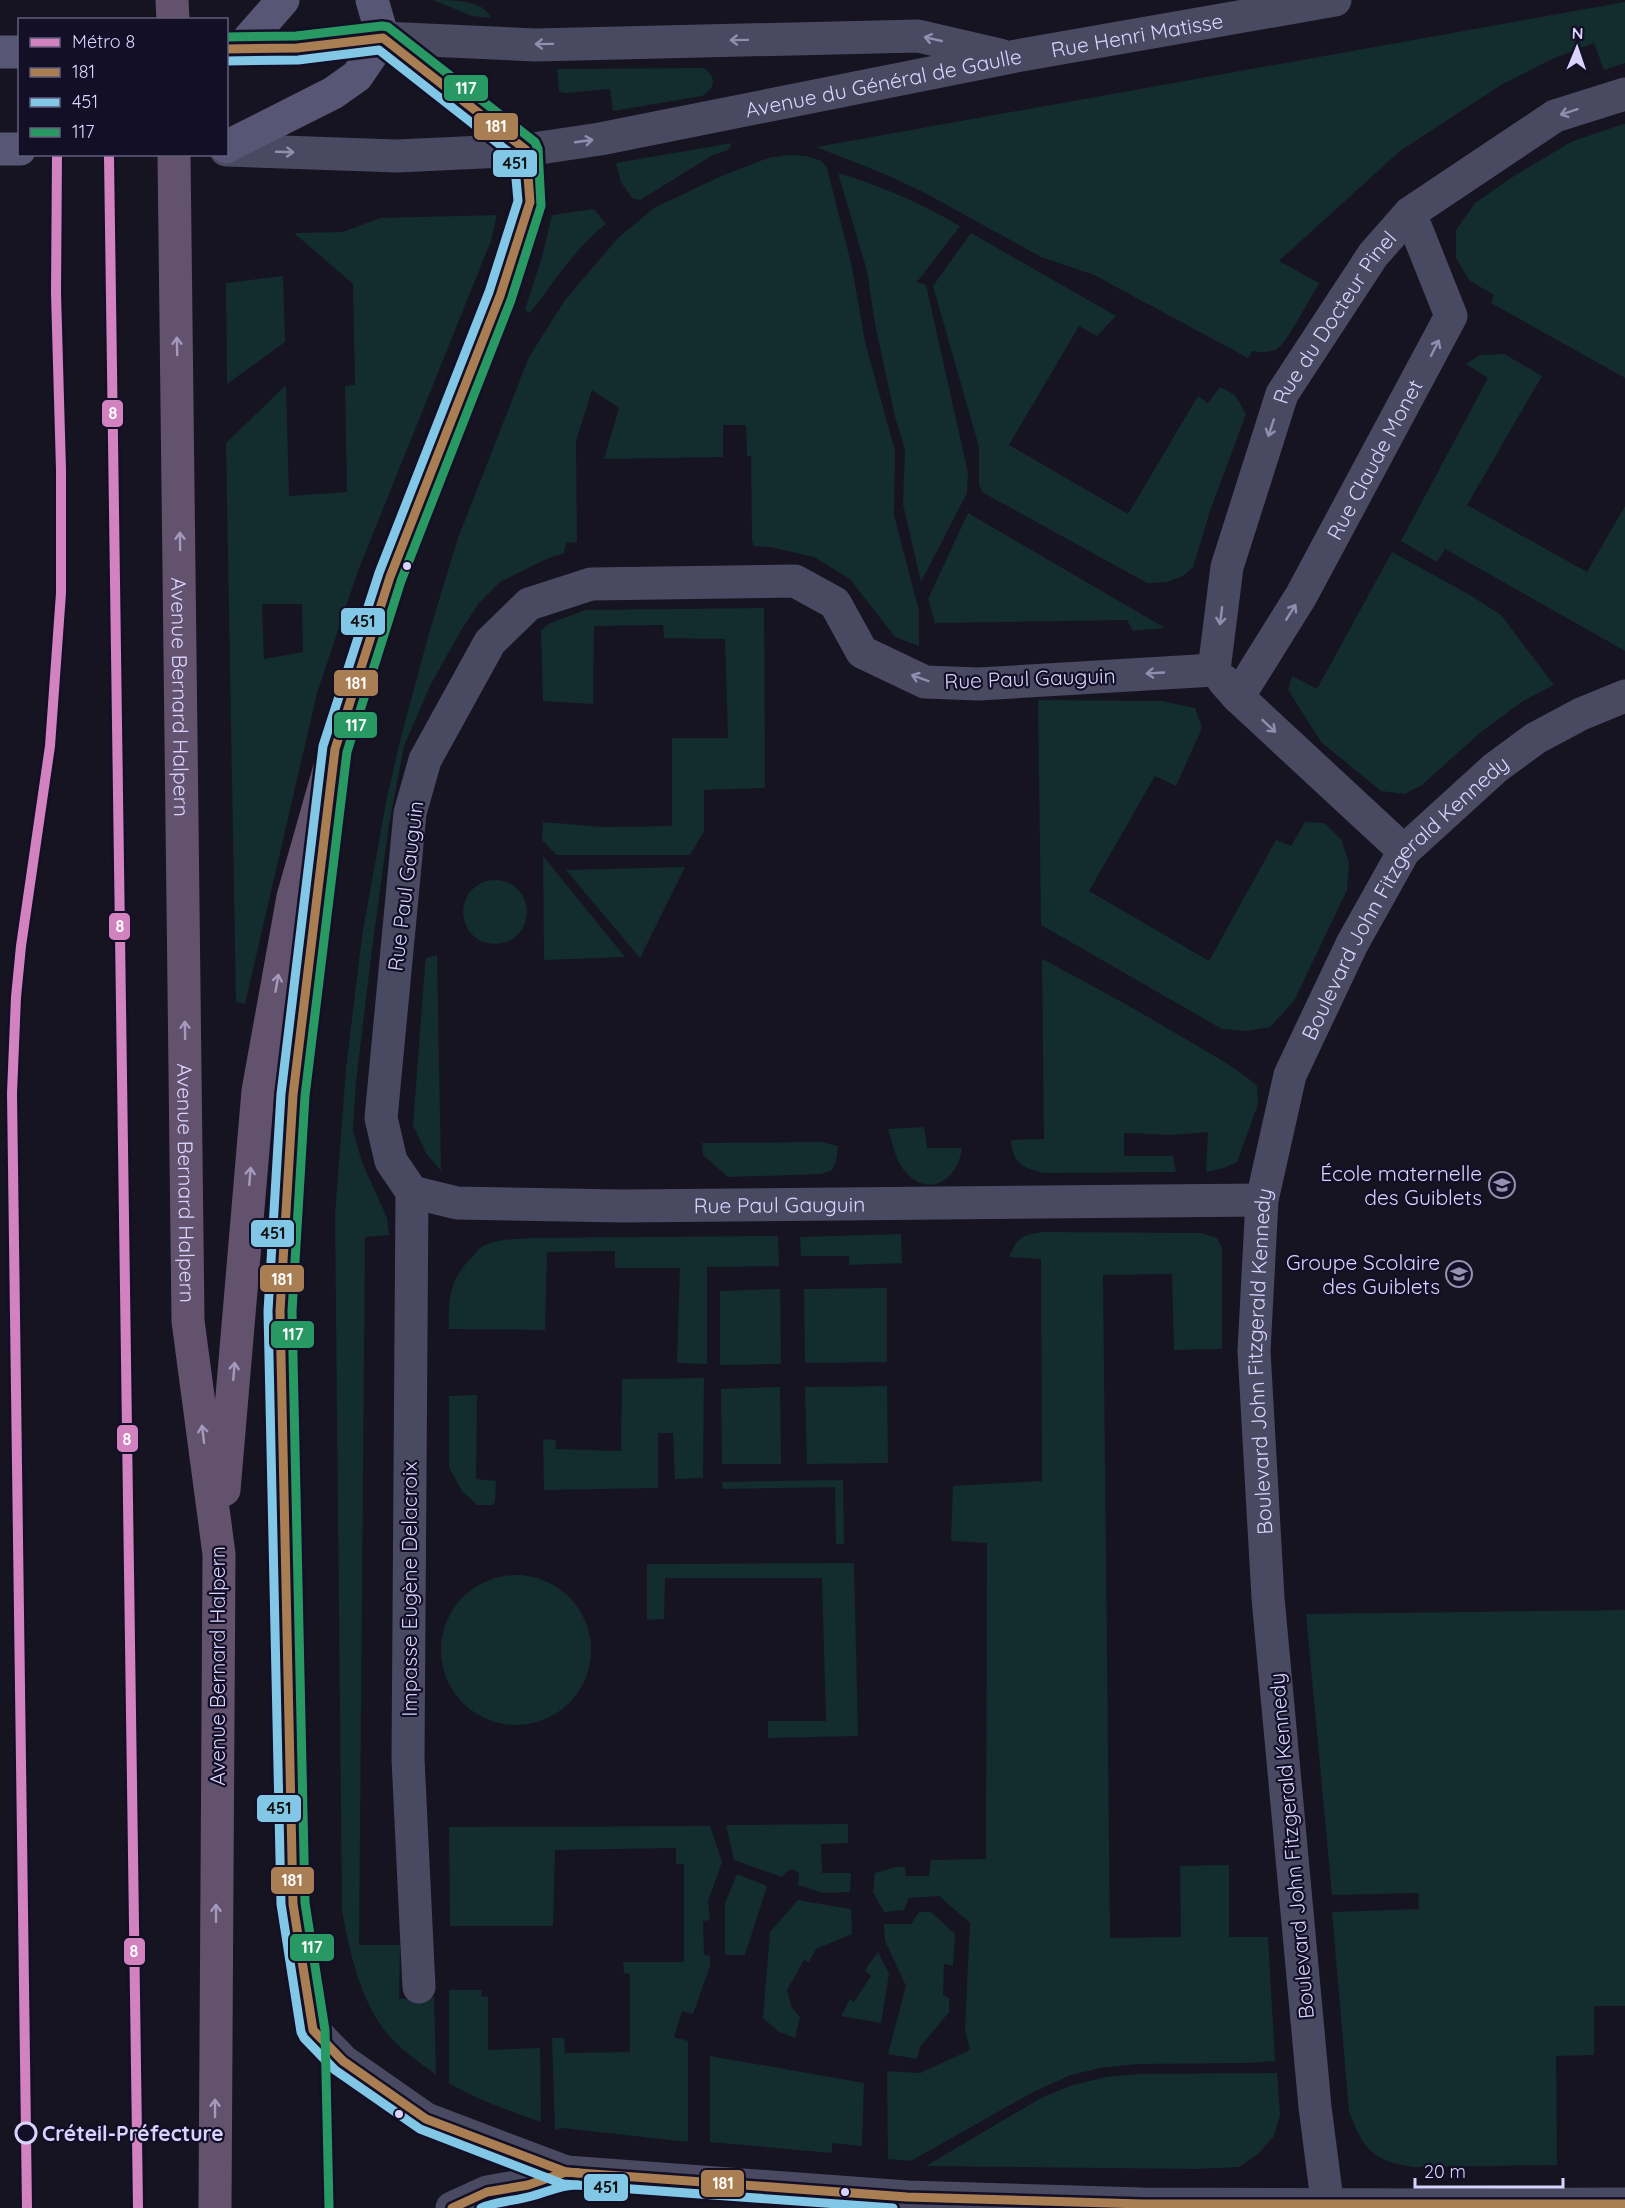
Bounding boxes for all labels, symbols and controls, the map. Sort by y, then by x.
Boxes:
street label: Rue Henri Matisse [1049,7,1225,63]
legend [18,18,228,156]
north arrow [1547,18,1607,78]
text: N [1571,23,1584,43]
text: Métro 8 [72,30,135,53]
one-way arrow [924,33,943,45]
one-way arrow [729,34,749,46]
one-way arrow [534,38,554,50]
street label: Avenue du Général de Gaulle [743,42,1023,123]
text: 181 [72,60,95,83]
line badge: 117 [443,74,489,102]
text: 117 [455,78,477,98]
text: 451 [72,90,98,113]
one-way arrow [1560,107,1579,118]
line badge: 181 [473,112,519,141]
text: 181 [485,116,507,136]
text: 117 [72,120,95,143]
one-way arrow [573,136,593,147]
one-way arrow [274,146,294,157]
line badge: 451 [492,149,538,178]
text: 451 [503,153,527,173]
street label: Rue du Docteur Pinel [1267,225,1401,407]
one-way arrow [171,336,183,356]
one-way arrow [1429,339,1441,357]
street label: Rue Claude Monet [1321,375,1428,544]
line badge: 8 [101,399,124,428]
text: 8 [109,403,118,423]
one-way arrow [1265,418,1276,437]
one-way arrow [174,531,186,551]
unlabelled marker [401,560,413,572]
street label: Avenue Bernard Halpern [166,577,195,817]
one-way arrow [1286,604,1298,621]
one-way arrow [1215,605,1226,625]
line badge: 451 [340,607,386,636]
text: 451 [351,611,375,631]
street label: Rue Paul Gauguin [944,662,1116,694]
one-way arrow [1146,667,1166,678]
line badge: 181 [333,669,379,697]
one-way arrow [911,672,929,683]
text: 181 [345,673,367,693]
line badge: 117 [333,711,378,739]
text: 117 [345,715,367,735]
one-way arrow [1262,719,1277,734]
street label: Boulevard John Fitzgerald Kennedy [1296,750,1513,1044]
street label: Rue Paul Gauguin [382,799,428,973]
line badge: 8 [108,912,131,941]
text: 8 [116,916,125,936]
one-way arrow [272,974,283,994]
one-way arrow [179,1020,191,1040]
street label: Avenue Bernard Halpern [172,1063,201,1303]
place label: École maternelle des Guiblets [1320,1160,1482,1210]
one-way arrow [245,1167,256,1187]
school or university icon: École maternelle des Guiblets [1487,1170,1517,1200]
street label: Boulevard John Fitzgerald Kennedy [1241,1185,1277,1536]
street label: Rue Paul Gauguin [693,1191,865,1218]
line badge: 451 [250,1219,295,1248]
text: 451 [261,1223,285,1243]
place label: Groupe Scolaire des Guiblets [1286,1249,1440,1299]
school or university icon: Groupe Scolaire des Guiblets [1444,1259,1474,1289]
line badge: 181 [259,1264,305,1293]
text: 181 [271,1269,293,1289]
line badge: 117 [270,1320,315,1349]
text: 117 [282,1324,304,1344]
one-way arrow [229,1361,240,1381]
line badge: 8 [116,1424,139,1453]
one-way arrow [197,1425,208,1444]
text: 8 [123,1429,132,1449]
street label: Impasse Eugène Delacroix [396,1461,422,1717]
street label: Avenue Bernard Halpern [204,1546,230,1786]
street label: Boulevard John Fitzgerald Kennedy [1263,1672,1319,2020]
line badge: 451 [256,1794,302,1823]
text: 451 [267,1798,291,1818]
line badge: 181 [270,1866,315,1895]
text: 181 [281,1870,303,1890]
one-way arrow [211,1903,222,1923]
line badge: 117 [289,1933,335,1962]
line badge: 8 [123,1937,146,1966]
text: 117 [301,1937,323,1957]
text: 8 [130,1941,139,1961]
one-way arrow [209,2098,221,2118]
unlabelled marker [393,2108,405,2120]
place label: Créteil-Préfecture [42,2120,224,2146]
marker: Créteil-Préfecture [15,2122,37,2144]
scale bar [1415,2151,1564,2189]
text: 20 m [1424,2160,1466,2183]
line badge: 181 [700,2169,745,2198]
line badge: 451 [583,2173,629,2202]
text: 181 [712,2173,734,2193]
text: 451 [594,2177,618,2197]
unlabelled marker [839,2186,851,2198]

